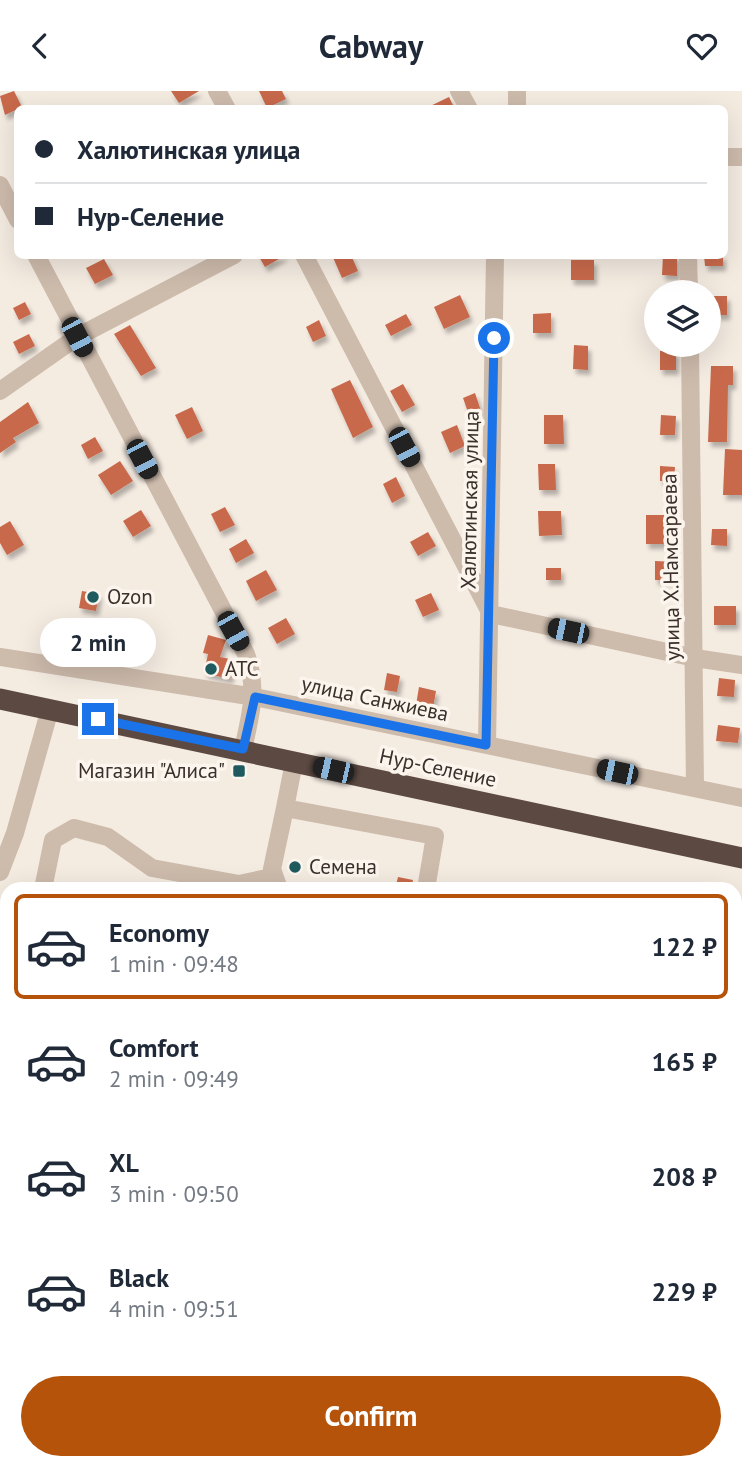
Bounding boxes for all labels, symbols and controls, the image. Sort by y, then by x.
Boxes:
text: Cabway [319,25,423,67]
icon: back [21,27,59,65]
icon: heart [683,27,721,65]
text: Халютинская улица [77,133,300,166]
text: Нур-Селение [77,200,224,233]
map controls [644,280,721,357]
button: layers [644,280,721,357]
car [58,314,97,360]
route start [478,322,510,354]
street label: Халютинская улица [454,410,485,590]
car [385,424,424,470]
car [123,436,162,482]
street label: улица Х.Намсараева [655,473,686,661]
place label: Ozon [107,583,153,610]
marker: Ozon [85,589,101,605]
car [214,608,253,654]
car [546,616,591,646]
callout: 2 min [40,617,156,667]
text: 2 min [70,628,126,657]
place label: АТС [225,655,259,682]
marker: АТС [203,661,219,677]
street label: улица Санжиева [299,670,451,727]
route end [82,703,114,735]
street label: Нур-Селение [377,742,499,793]
car [311,755,356,785]
place label: Магазин "Алиса" [78,757,225,784]
car [595,757,640,787]
marker: Магазин "Алиса" [231,763,247,779]
place label: Семена [309,853,377,880]
marker: Семена [287,859,303,875]
icon: car [25,915,88,978]
text: Economy [109,916,209,949]
text: 122 ₽ [651,930,717,963]
text: 1 min · 09:48 [109,949,239,978]
icon: car [25,1030,88,1093]
text: Comfort [109,1031,199,1064]
text: 165 ₽ [651,1045,717,1078]
text: 2 min · 09:49 [109,1064,239,1093]
icon: car [25,1145,88,1208]
text: XL [109,1146,139,1179]
text: 208 ₽ [651,1160,717,1193]
text: 3 min · 09:50 [109,1179,239,1208]
icon: car [25,1260,88,1323]
text: Black [109,1261,169,1294]
text: 229 ₽ [651,1275,717,1308]
text: 4 min · 09:51 [109,1294,239,1323]
button: Confirm [21,1376,721,1456]

